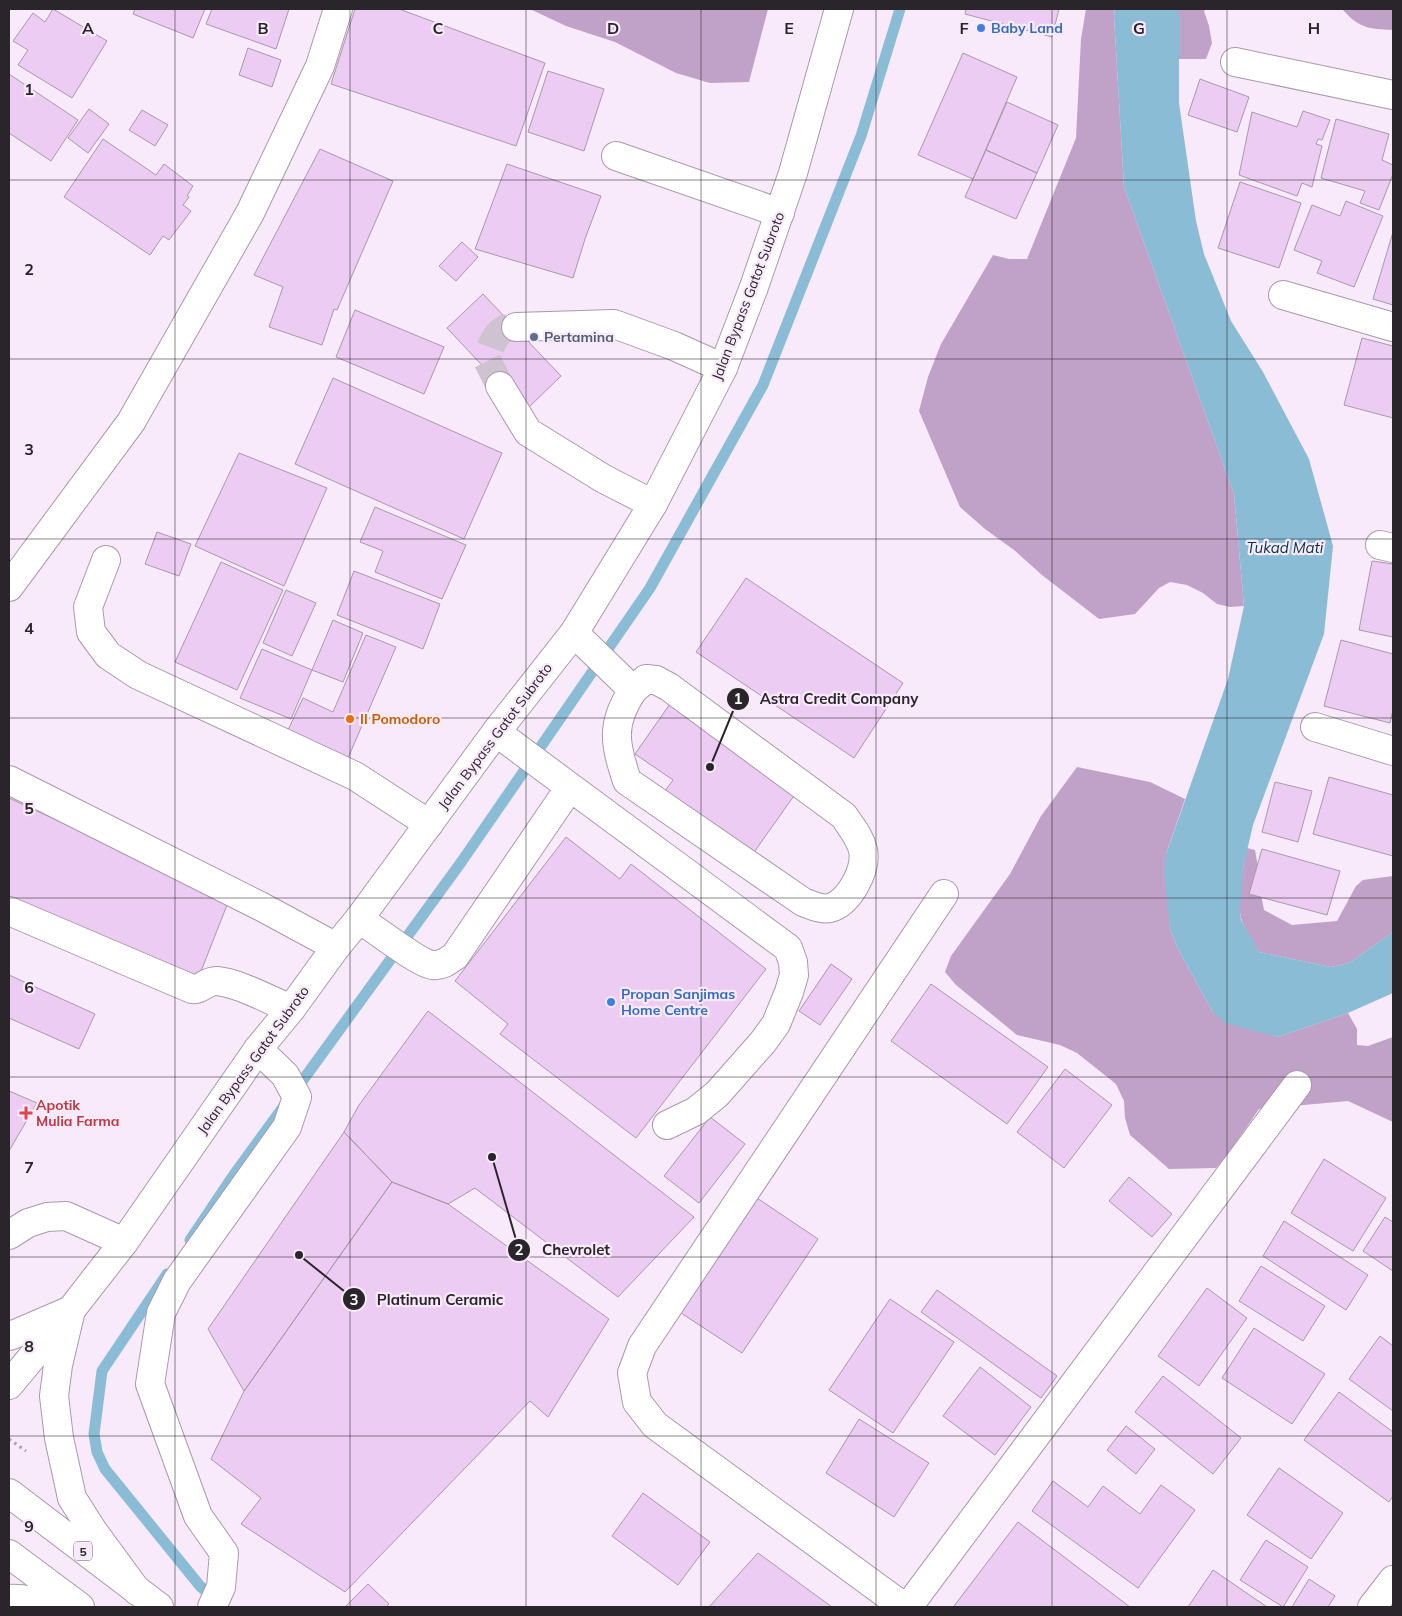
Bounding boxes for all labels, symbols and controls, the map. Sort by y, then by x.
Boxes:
text: A [82,18,94,38]
text: B [257,18,269,38]
text: C [433,18,444,38]
text: D [607,18,619,38]
text: E [784,18,794,38]
text: F [959,18,969,38]
text: G [1133,18,1145,38]
text: H [1308,18,1320,38]
place label: Baby Land [991,19,1063,37]
marker: Baby Land [975,22,987,34]
text: 1 [24,79,34,99]
street label: Jalan Bypass Gatot Subroto [708,209,788,383]
text: 2 [24,259,34,279]
place label: Pertamina [544,328,614,346]
marker: Pertamina [528,331,540,343]
text: 3 [24,439,34,459]
water label: Tukad Mati [1247,538,1324,557]
text: 4 [24,618,34,638]
street label: Jalan Bypass Gatot Subroto [434,659,556,813]
callout: Astra Credit Company [725,684,929,714]
text: 1 [733,689,743,708]
text: Astra Credit Company [760,689,919,708]
place label: Il Pomodoro [360,710,440,728]
marker: Il Pomodoro [344,713,356,725]
text: 5 [24,798,34,818]
text: 6 [24,977,34,997]
street label: Jalan Bypass Gatot Subroto [193,982,313,1138]
place label: Propan Sanjimas Home Centre [621,985,735,1019]
marker: Propan Sanjimas Home Centre [605,996,617,1008]
place label: Apotik Mulia Farma [36,1096,120,1130]
marker: Apotik Mulia Farma [20,1107,32,1119]
text: 7 [24,1157,34,1177]
callout: Chevrolet [507,1235,620,1265]
text: 2 [514,1240,524,1259]
text: Chevrolet [542,1240,610,1259]
callout: Platinum Ceramic [342,1284,513,1314]
text: 3 [349,1290,359,1309]
text: Platinum Ceramic [377,1290,504,1309]
text: 8 [24,1336,34,1356]
text: 9 [24,1516,34,1536]
road number: 5 [74,1542,92,1560]

